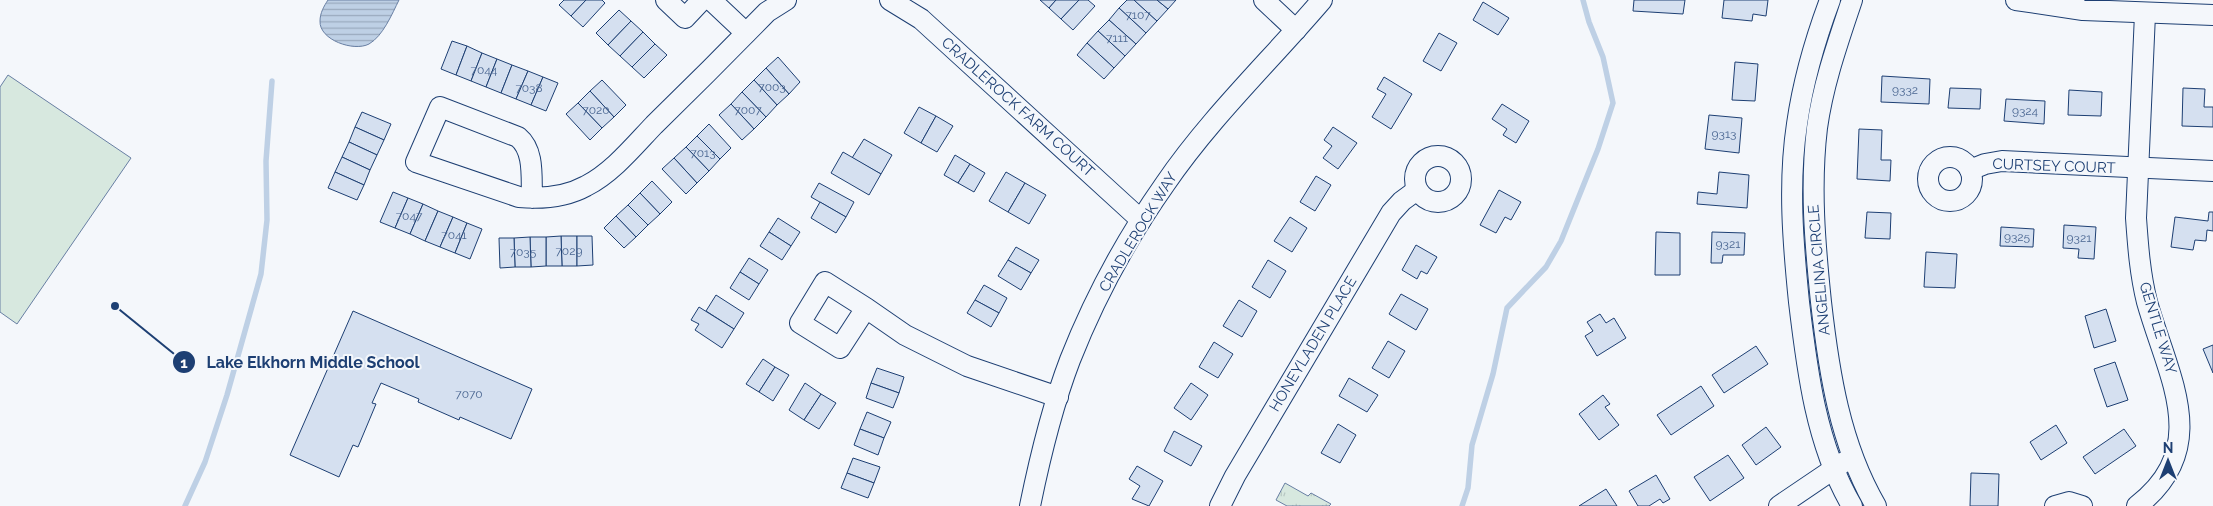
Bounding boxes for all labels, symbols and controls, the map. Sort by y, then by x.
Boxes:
house number: 7107 [1125,8,1151,22]
house number: 7111 [1106,31,1128,45]
street label: CRADLEROCK FARM COURT [938,33,1098,181]
house number: 7044 [471,63,498,77]
house number: 7003 [758,80,786,94]
house number: 7038 [515,81,543,95]
house number: 9332 [1892,83,1918,97]
house number: 7020 [582,103,610,117]
house number: 7007 [734,103,762,117]
house number: 9324 [2012,104,2039,118]
house number: 9313 [1712,127,1736,141]
house number: 7013 [690,146,716,160]
street label: CURTSEY COURT [1992,155,2116,177]
street label: CRADLEROCK WAY [1095,169,1181,295]
street label: ANGELINA CIRCLE [1804,204,1834,336]
house number: 7047 [396,209,423,223]
house number: 7041 [441,228,467,242]
house number: 9325 [2004,230,2031,244]
house number: 9321 [2067,231,2091,245]
house number: 9321 [1716,237,1740,251]
house number: 7029 [556,244,583,258]
house number: 7035 [510,245,537,259]
street label: HONEYLADEN PLACE [1266,273,1360,415]
street label: GENTLE WAY [2135,280,2181,376]
callout: Lake Elkhorn Middle School [171,347,429,378]
text: Lake Elkhorn Middle School [206,353,420,372]
text: 1 [180,354,188,372]
house number: 7070 [455,387,483,401]
north arrow [2143,436,2193,486]
text: N [2163,440,2173,456]

